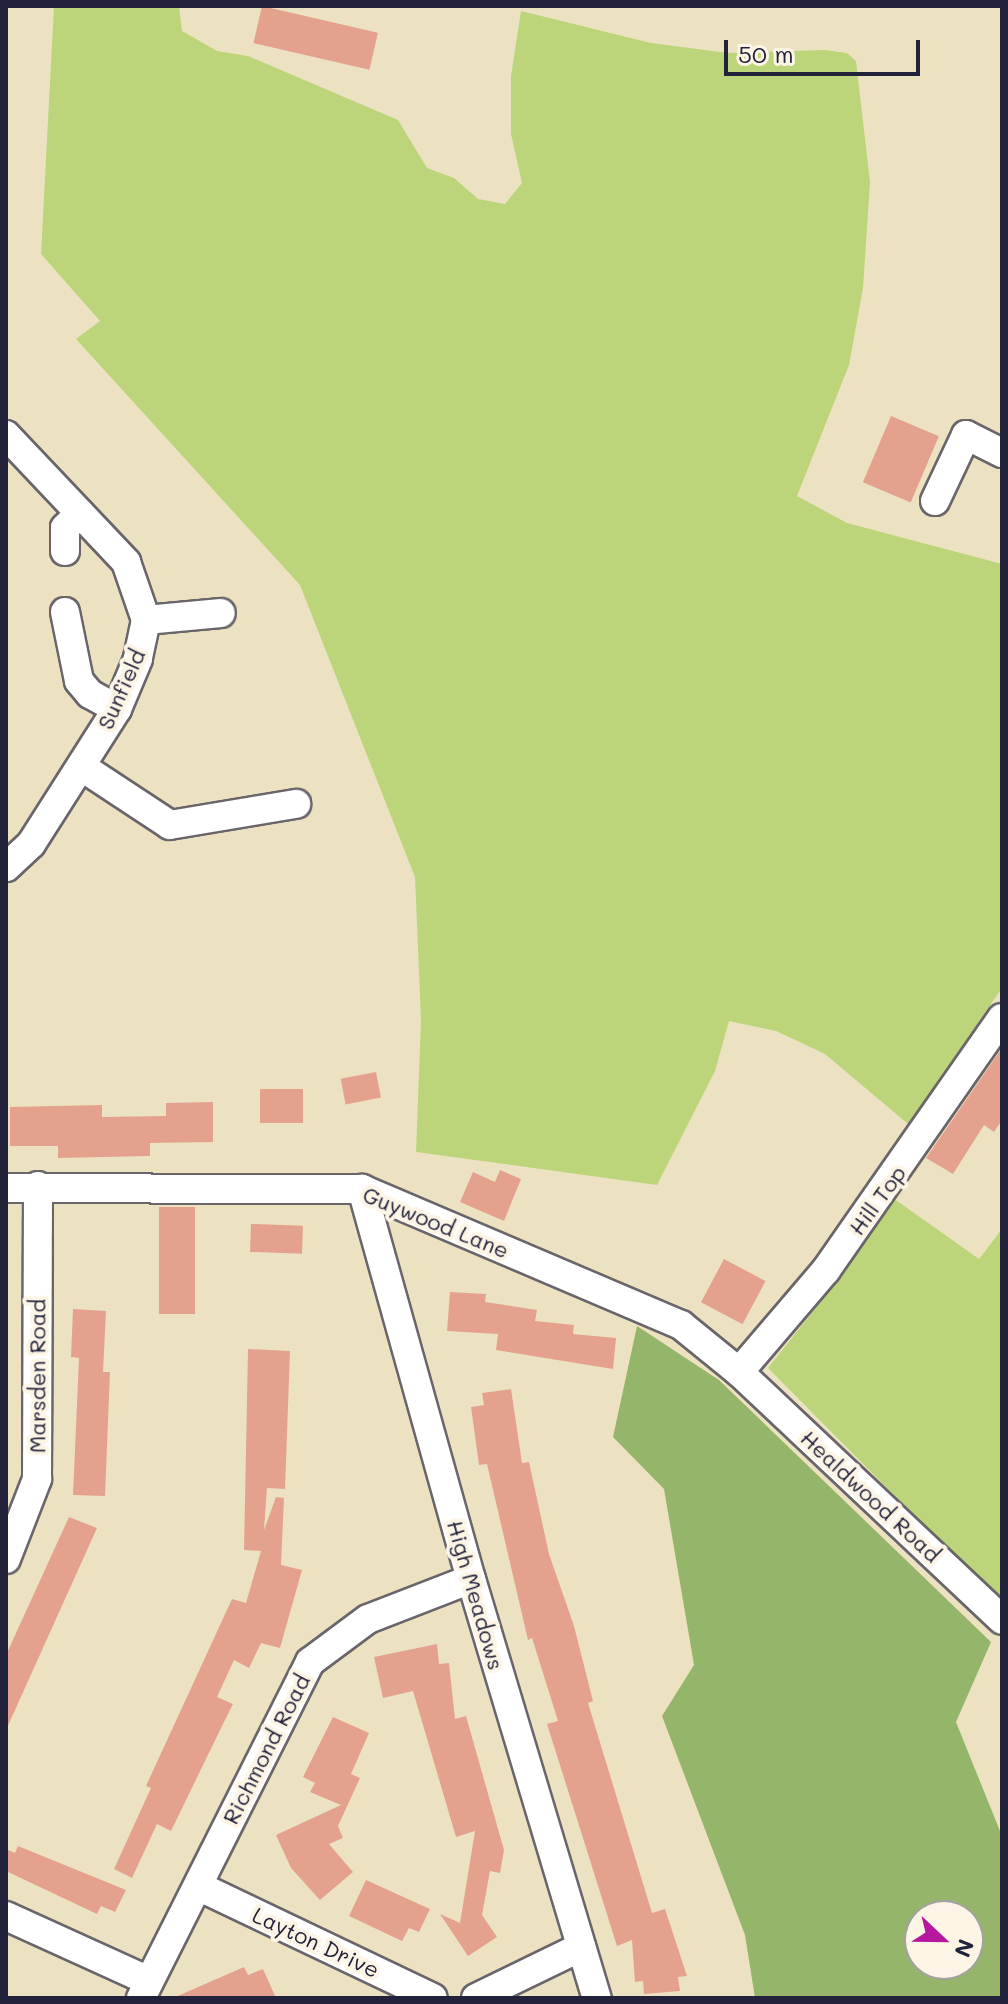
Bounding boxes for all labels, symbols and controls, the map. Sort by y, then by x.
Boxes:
scale bar [728,24,924,74]
text: 50 m [738,38,794,69]
street label: Sunfield [92,645,150,733]
street label: Hill Top [843,1160,911,1240]
street label: Guywood Lane [359,1181,513,1263]
street label: Marsden Road [24,1299,50,1453]
street label: Healdwood Road [796,1424,946,1568]
street label: High Meadows [442,1517,510,1673]
street label: Richmond Road [217,1670,315,1828]
north arrow [904,1900,984,1980]
street label: Layton Drive [248,1901,384,1983]
text: N [948,1935,981,1962]

